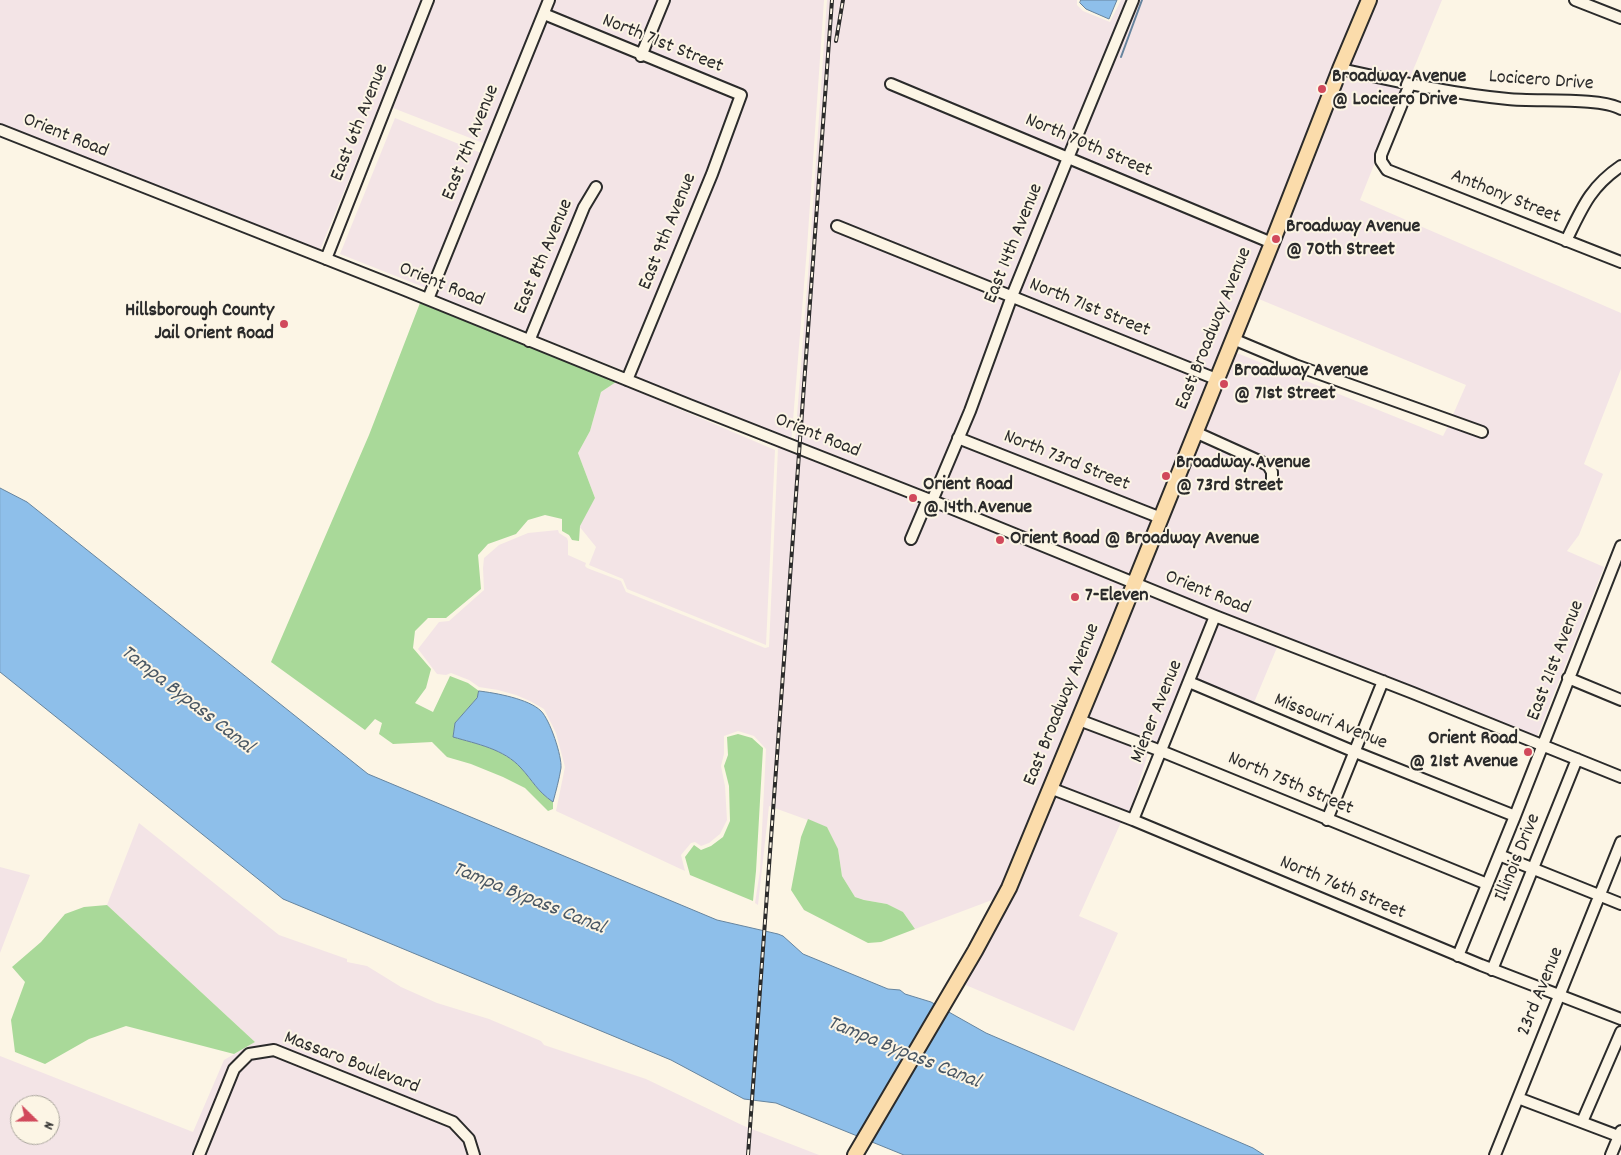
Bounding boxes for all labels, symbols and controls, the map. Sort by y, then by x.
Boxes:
street label: North 71st Street [598,10,726,80]
street label: East 6th Avenue [327,61,395,185]
place label: Broadway Avenue @ Locicero Drive [1332,66,1466,113]
street label: Locicero Drive [1488,66,1594,98]
street label: East 7th Avenue [438,82,506,204]
marker: Broadway Avenue @ Locicero Drive [1316,83,1328,95]
street label: Orient Road [19,109,111,165]
street label: North 70th Street [1021,109,1155,185]
street label: Anthony Street [1447,165,1563,231]
street label: East 9th Avenue [635,170,703,294]
street label: East 14th Avenue [980,180,1050,308]
street label: East 8th Avenue [510,196,580,318]
place label: Broadway Avenue @ 70th Street [1286,216,1420,263]
marker: Broadway Avenue @ 70th Street [1270,233,1282,245]
street label: East Broadway Avenue [1171,244,1259,414]
street label: Orient Road [395,258,487,314]
street label: North 71st Street [1025,274,1153,344]
place label: Hillsborough County Jail Orient Road [125,300,274,347]
marker: Hillsborough County Jail Orient Road [278,318,290,330]
place label: Broadway Avenue @ 71st Street [1234,360,1368,407]
marker: Broadway Avenue @ 71st Street [1218,378,1230,390]
street label: Orient Road [771,409,863,465]
street label: North 73rd Street [999,426,1133,498]
place label: Broadway Avenue @ 73rd Street [1176,452,1310,499]
marker: Broadway Avenue @ 73rd Street [1160,470,1172,482]
place label: Orient Road @ 14th Avenue [923,474,1032,521]
marker: Orient Road @ 14th Avenue [907,492,919,504]
place label: Orient Road @ Broadway Avenue [1010,528,1259,552]
marker: Orient Road @ Broadway Avenue [994,534,1006,546]
street label: Orient Road [1161,566,1253,622]
place label: 7-Eleven [1085,585,1149,609]
marker: 7-Eleven [1069,591,1081,603]
street label: East 21st Avenue [1523,597,1591,725]
street label: East Broadway Avenue [1019,620,1107,790]
water label: Tampa Bypass Canal [114,641,258,761]
street label: Miener Avenue [1126,657,1190,767]
street label: Missouri Avenue [1270,689,1390,757]
place label: Orient Road @ 21st Avenue [1409,728,1518,775]
marker: Orient Road @ 21st Avenue [1522,746,1534,758]
street label: North 75th Street [1224,748,1356,822]
street label: Illinois Drive [1491,811,1547,905]
street label: North 76th Street [1275,852,1409,926]
water label: Tampa Bypass Canal [448,858,608,942]
street label: 23rd Avenue [1513,944,1571,1040]
water label: Tampa Bypass Canal [823,1012,983,1096]
street label: Massaro Boulevard [280,1027,422,1101]
north arrow [10,1095,60,1145]
text: N [37,1118,59,1132]

